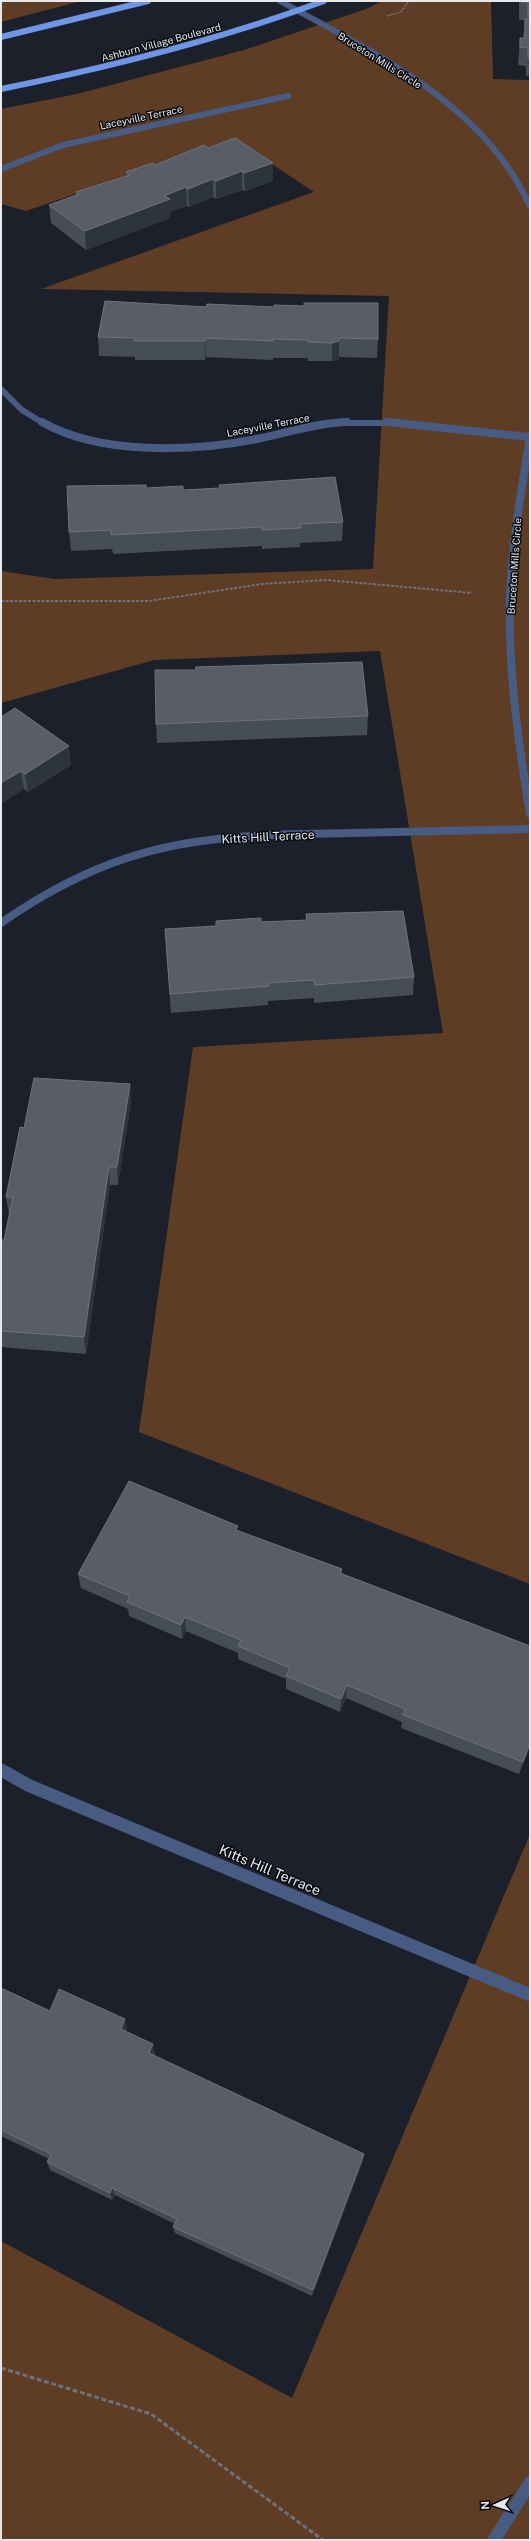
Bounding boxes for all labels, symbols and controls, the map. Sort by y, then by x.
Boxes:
street label: Ashburn Village Boulevard [100,20,222,64]
street label: Bruceton Mills Circle [336,29,424,91]
street label: Laceyville Terrace [99,102,184,132]
street label: Laceyville Terrace [226,411,311,439]
street label: Bruceton Mills Circle [505,517,523,615]
street label: Kitts Hill Terrace [221,828,315,846]
street label: Kitts Hill Terrace [217,1841,323,1899]
north arrow [475,2485,515,2525]
text: N [479,2501,491,2510]

